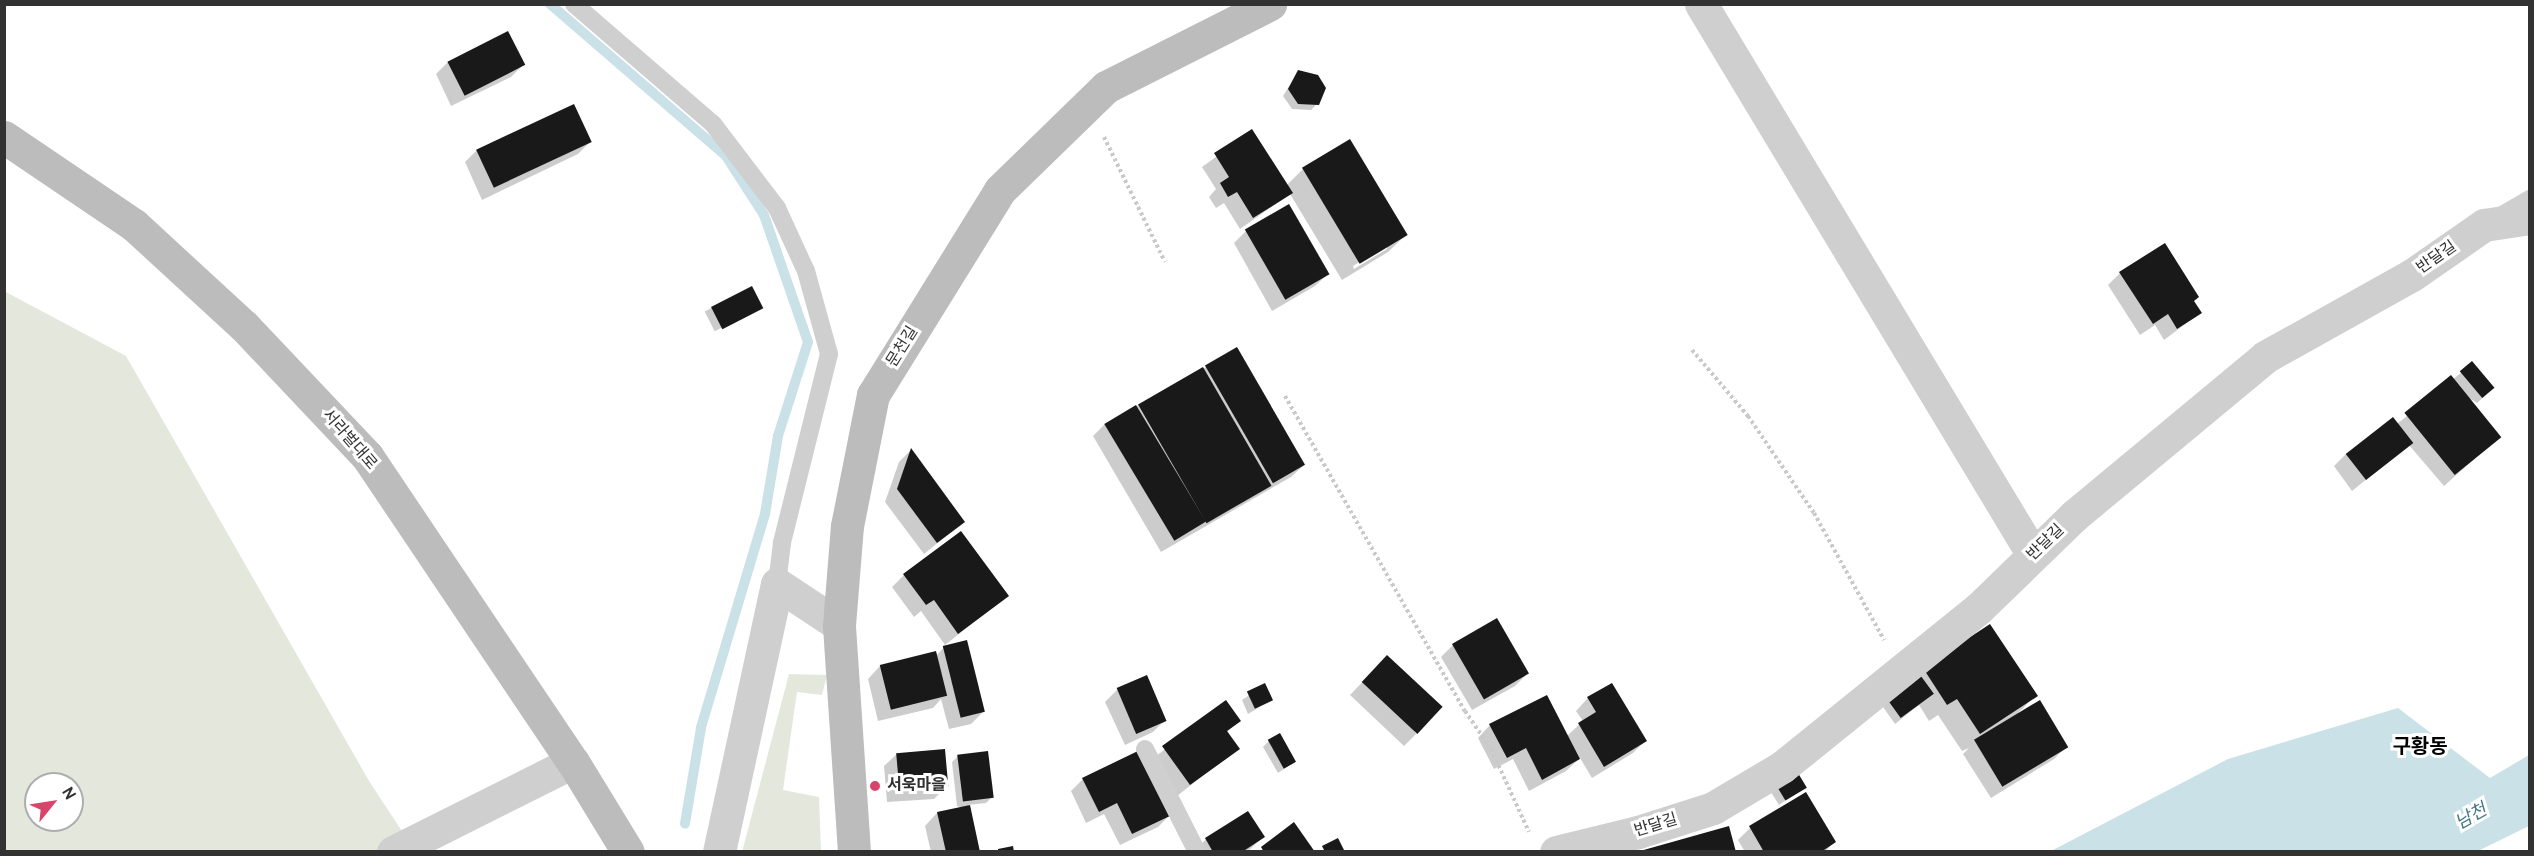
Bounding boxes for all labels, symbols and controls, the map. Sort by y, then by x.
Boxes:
street label: 반달길 [2413,237,2461,279]
street label: 문천길 [883,323,923,371]
street label: 서라벌대로 [318,406,380,474]
street label: 반달길 [2023,521,2069,565]
district label: 구황동 [2392,736,2448,760]
north arrow [24,772,84,832]
place label: 서욱마을 [887,776,946,796]
marker: 서욱마을 [868,779,882,793]
text: N [56,784,79,804]
water label: 남천 [2452,800,2492,836]
street label: 반달길 [1632,810,1680,842]

